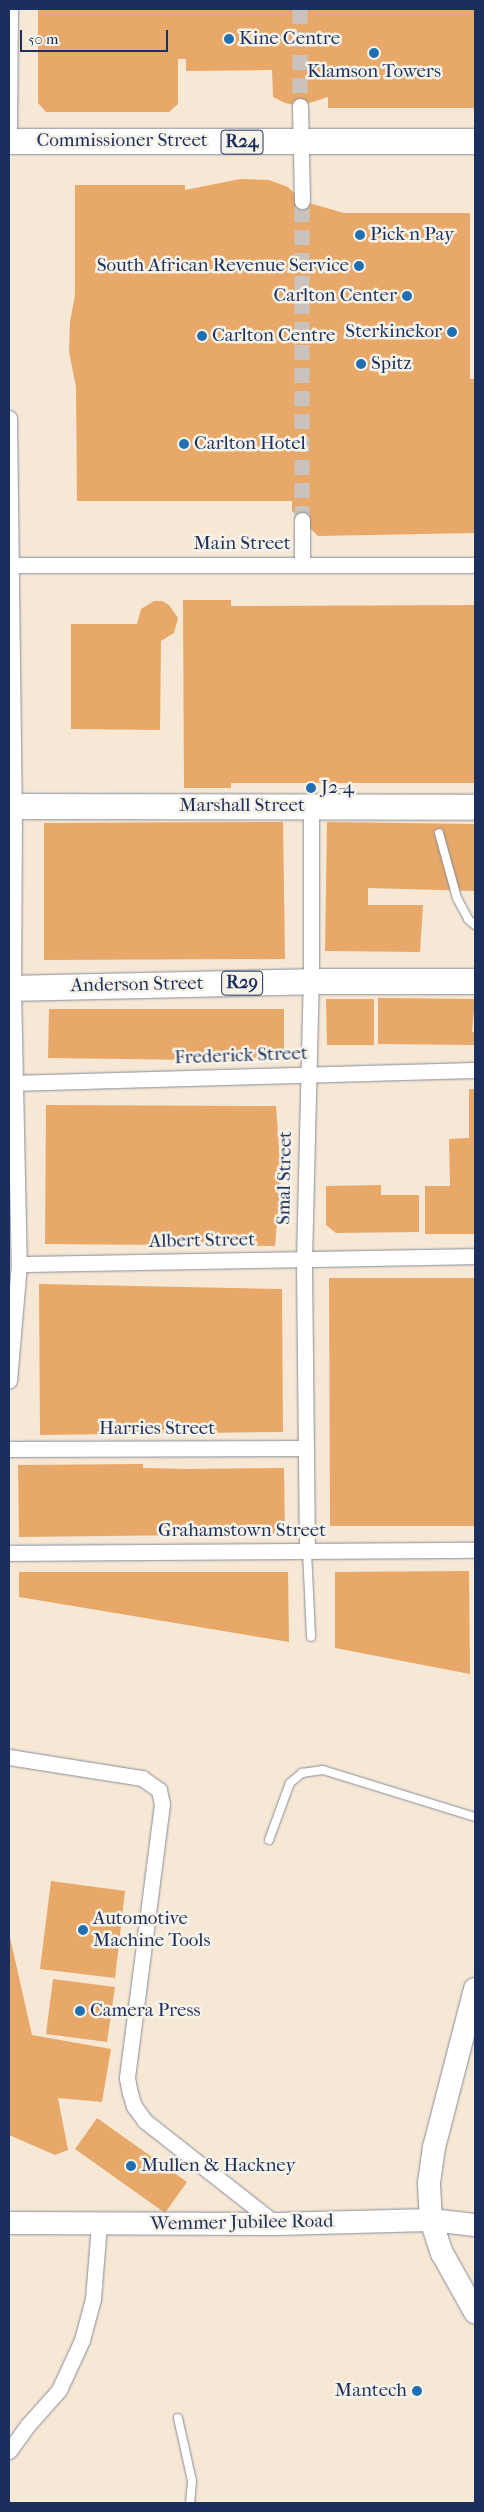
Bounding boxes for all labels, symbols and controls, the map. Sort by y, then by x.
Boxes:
scale bar [22,20,170,52]
place label: Kine Centre [239,28,340,50]
text: 50 m [28,30,58,48]
marker: Kine Centre [223,33,235,45]
marker: Klamson Towers [368,47,380,59]
place label: Klamson Towers [307,61,441,83]
road number: R24 [220,126,264,158]
street label: Commissioner Street [36,130,208,152]
place label: Pick n Pay [370,224,454,246]
marker: Pick n Pay [354,229,366,241]
place label: South African Revenue Service [97,255,349,277]
marker: South African Revenue Service [353,260,365,272]
place label: Carlton Center [274,285,397,307]
marker: Carlton Center [401,290,413,302]
place label: Sterkinekor [345,321,442,343]
place label: Carlton Centre [212,325,335,347]
marker: Sterkinekor [446,326,458,338]
marker: Carlton Centre [196,330,208,342]
place label: Spitz [371,353,412,375]
marker: Spitz [355,358,367,370]
place label: Carlton Hotel [194,433,306,455]
marker: Carlton Hotel [178,438,190,450]
street label: Main Street [193,533,291,555]
place label: J2-4 [321,777,354,799]
marker: J2-4 [305,782,317,794]
street label: Marshall Street [179,795,305,817]
road number: R29 [221,968,263,998]
street label: Anderson Street [70,972,204,998]
street label: Frederick Street [174,1042,308,1070]
street label: Smal Street [273,1131,297,1225]
street label: Albert Street [149,1229,255,1253]
street label: Harries Street [99,1418,215,1440]
street label: Grahamstown Street [158,1520,326,1542]
place label: Automotive Machine Tools [93,1908,211,1952]
marker: Automotive Machine Tools [77,1924,89,1936]
place label: Camera Press [90,2000,200,2022]
marker: Camera Press [74,2005,86,2017]
place label: Mullen & Hackney [141,2155,296,2177]
marker: Mullen & Hackney [125,2160,137,2172]
street label: Wemmer Jubilee Road [150,2210,334,2236]
place label: Mantech [335,2380,407,2402]
marker: Mantech [411,2385,423,2397]

